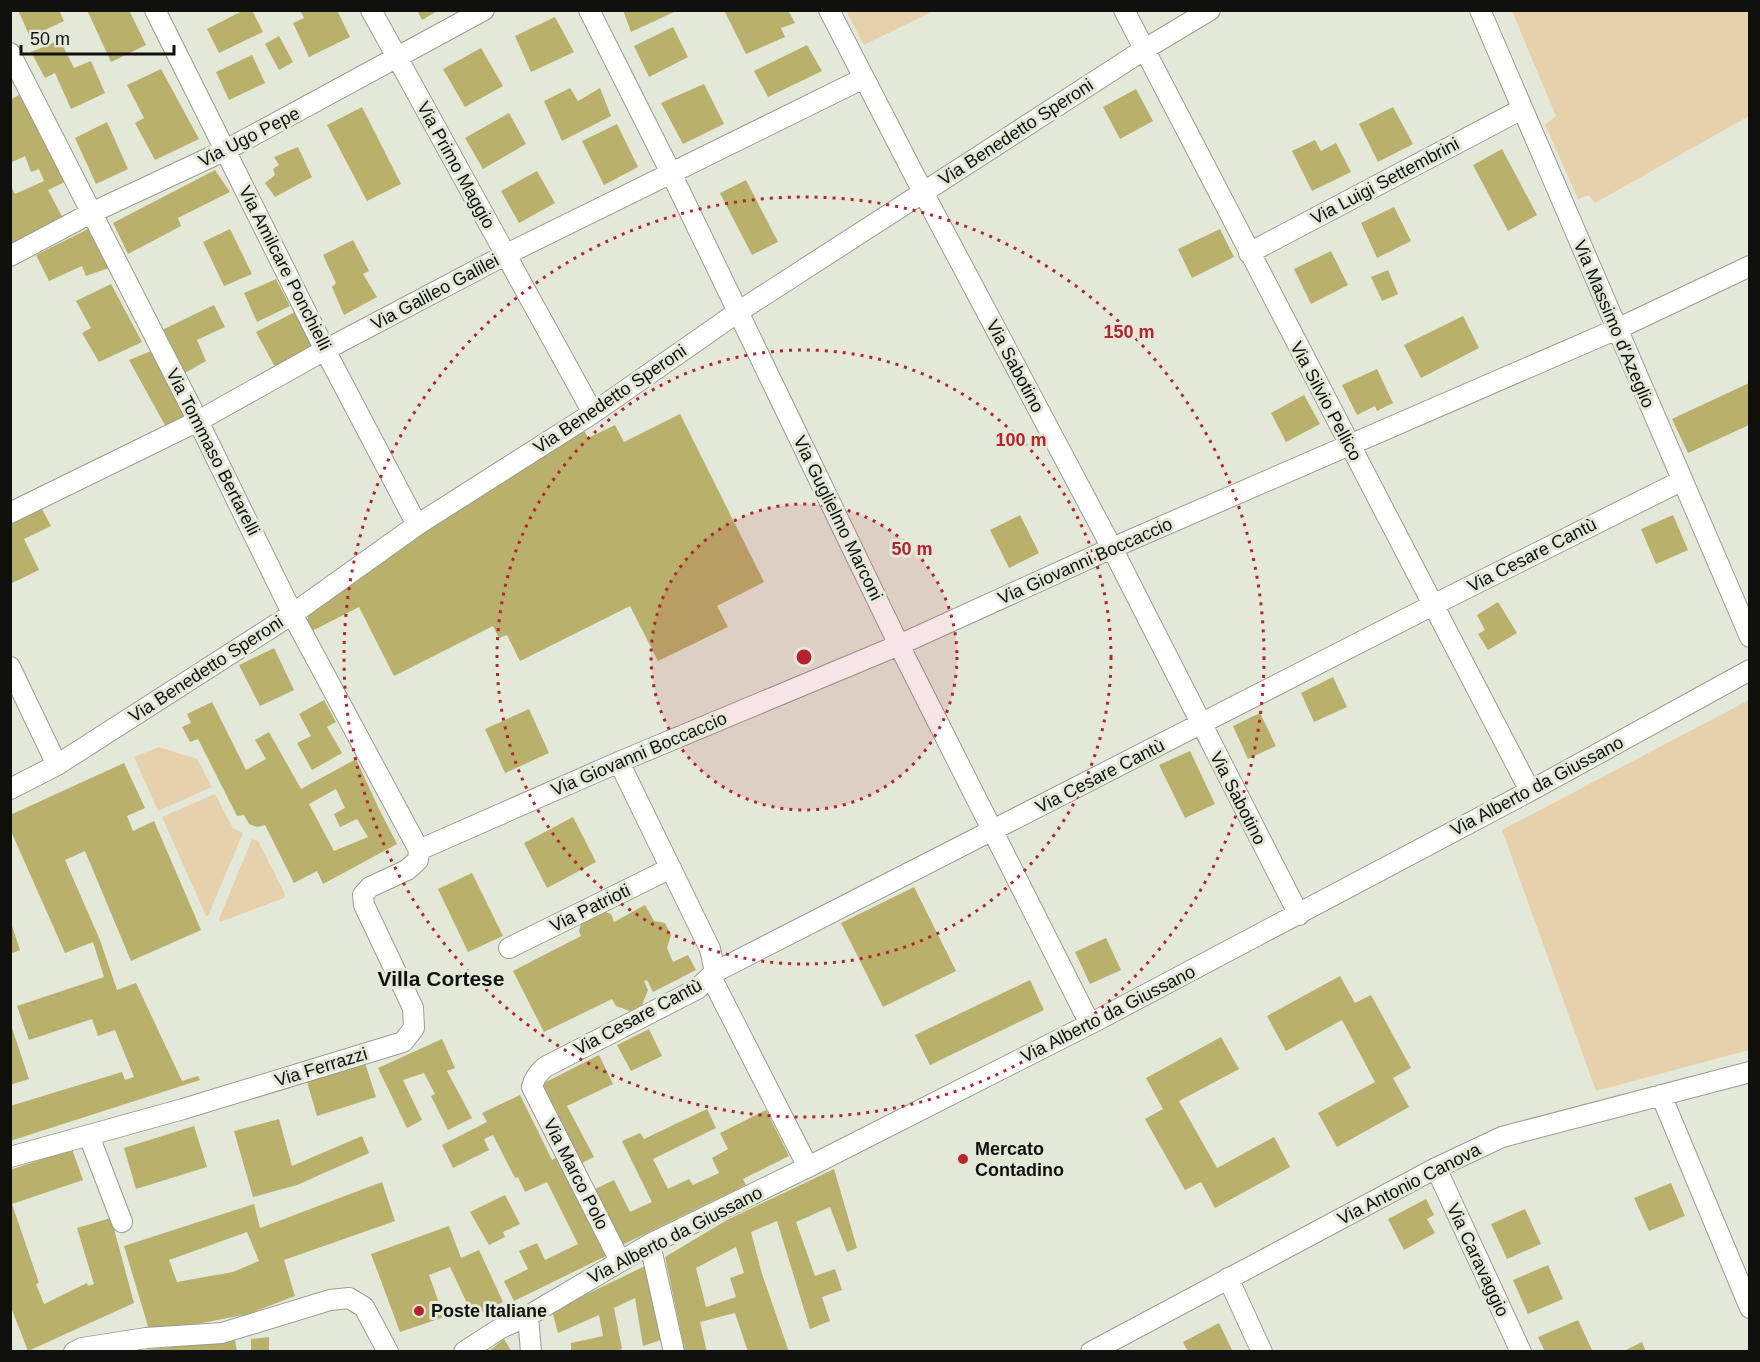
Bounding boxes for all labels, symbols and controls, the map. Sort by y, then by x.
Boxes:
scale bar [21,18,174,56]
text: 50 m [30,29,70,49]
street label: Via Benedetto Speroni [935,75,1097,189]
street label: Via Primo Maggio [413,98,499,232]
street label: Via Ugo Pepe [195,103,303,171]
street label: Via Luigi Settembrini [1308,133,1462,229]
street label: Via Amilcare Ponchielli [235,182,335,354]
street label: Via Massimo d'Azeglio [1570,237,1658,411]
street label: Via Galileo Galilei [368,250,502,334]
street label: Via Sabotino [982,316,1048,416]
text: 150 m [1103,322,1155,342]
street label: Via Silvio Pellico [1286,338,1366,464]
street label: Via Benedetto Speroni [530,340,690,458]
street label: Via Tommaso Bertarelli [162,365,264,539]
text: 100 m [995,430,1047,450]
street label: Via Guglielmo Marconi [789,432,887,604]
street label: Via Giovanni Boccaccio [995,513,1175,609]
street label: Via Cesare Cantù [1464,514,1600,596]
text: 50 m [891,539,933,559]
street label: Via Benedetto Speroni [125,612,287,726]
centre of rings [794,647,814,667]
street label: Via Giovanni Boccaccio [548,708,730,800]
street label: Via Alberto da Giussano [1447,732,1627,840]
street label: Via Cesare Cantù [1032,735,1168,817]
street label: Via Sabotino [1206,748,1270,848]
street label: Via Patrioti [547,880,633,936]
street label: Via Alberto da Giussano [1018,961,1198,1067]
district label: Villa Cortese [378,967,504,990]
street label: Via Cesare Cantù [571,975,705,1059]
street label: Via Ferrazzi [272,1043,370,1091]
street label: Via Marco Polo [539,1115,613,1233]
place label: Mercato Contadino [975,1139,1064,1180]
street label: Via Antonio Canova [1334,1139,1485,1229]
marker: Mercato Contadino [956,1152,970,1166]
street label: Via Alberto da Giussano [585,1182,765,1288]
street label: Via Caravaggio [1443,1200,1513,1320]
place label: Poste Italiane [431,1301,547,1321]
marker: Poste Italiane [412,1304,426,1318]

